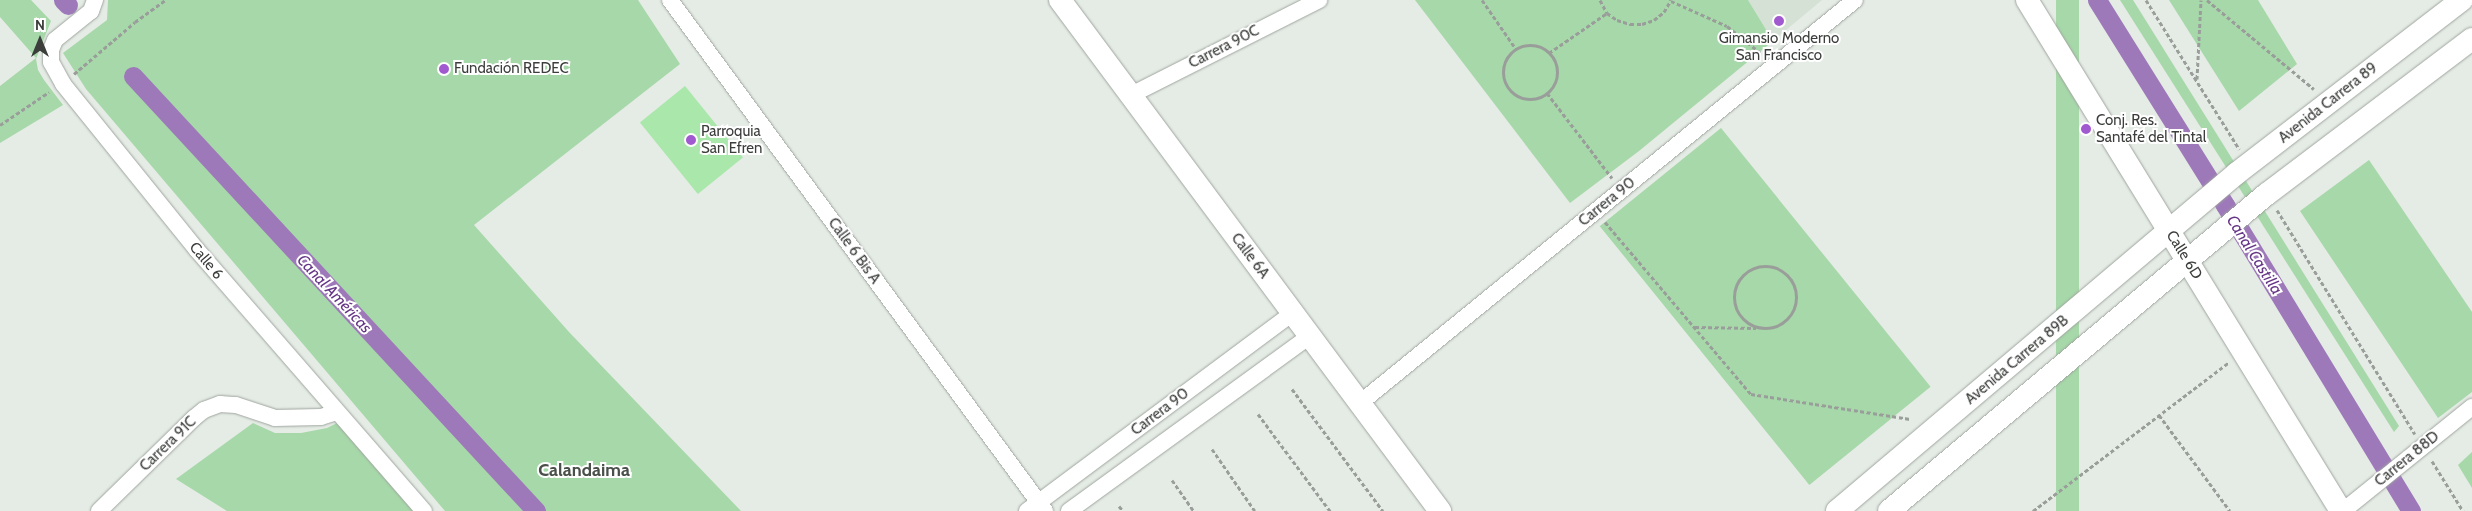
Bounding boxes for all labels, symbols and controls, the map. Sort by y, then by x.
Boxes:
north arrow [15,15,65,65]
marker: Gimansio Moderno San Francisco [1773,15,1785,27]
text: N [35,16,45,34]
street label: Carrera 90C [1186,22,1262,72]
place label: Gimansio Moderno San Francisco [1719,29,1839,64]
street label: Avenida Carrera 89 [2275,59,2381,147]
place label: Fundación REDEC [454,60,569,78]
marker: Fundación REDEC [438,63,450,75]
place label: Conj. Res. Santafé del Tintal [2096,111,2206,146]
place label: Parroquia San Efren [701,122,762,157]
marker: Conj. Res. Santafé del Tintal [2080,123,2092,135]
marker: Parroquia San Efren [685,134,697,146]
street label: Carrera 90 [1575,174,1639,230]
water label: Canal Castilla [2222,212,2286,298]
street label: Calle 6 Bis A [824,214,884,288]
street label: Calle 6D [2162,227,2206,283]
street label: Calle 6A [1227,230,1273,282]
street label: Calle 6 [185,239,227,283]
water label: Canal Américas [293,251,375,337]
street label: Avenida Carrera 89B [1962,312,2072,408]
street label: Carrera 90 [1128,384,1192,440]
street label: Carrera 91C [136,413,200,475]
street label: Carrera 88D [2371,428,2443,490]
district label: Calandaima [538,459,630,481]

